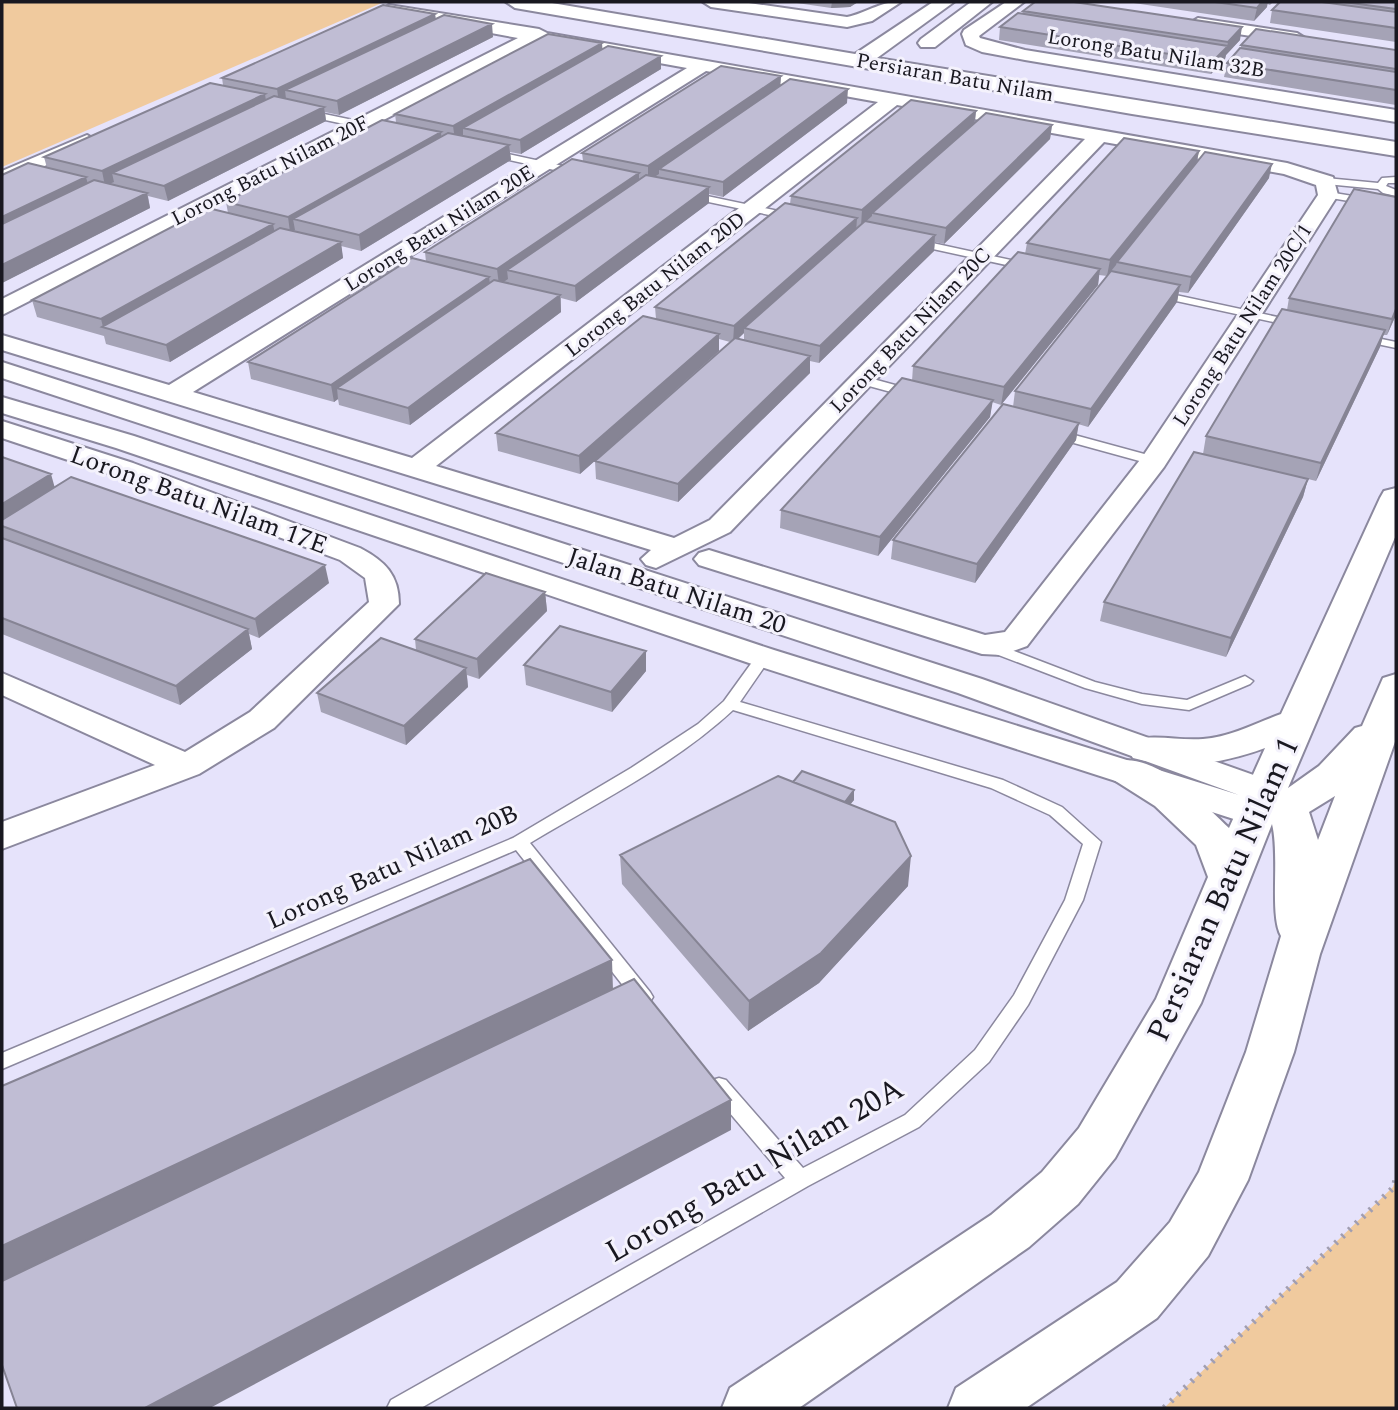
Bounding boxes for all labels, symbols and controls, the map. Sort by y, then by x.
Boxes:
street label: Lorong Batu Nilam 32B [1045,21,1267,87]
street label: Persiaran Batu Nilam [854,45,1056,111]
street label: Lorong Batu Nilam 20F [166,107,375,235]
street label: Lorong Batu Nilam 20E [338,157,541,301]
street label: Lorong Batu Nilam 20D [558,204,753,366]
street label: Lorong Batu Nilam 20C/1 [1165,218,1321,434]
street label: Lorong Batu Nilam 20C [822,240,999,421]
street label: Lorong Batu Nilam 17E [64,435,333,565]
street label: Jalan Batu Nilam 20 [562,537,791,645]
street label: Persiaran Batu Nilam 1 [1134,729,1313,1050]
street label: Lorong Batu Nilam 20B [260,793,525,940]
street label: Lorong Batu Nilam 20A [596,1065,913,1276]

